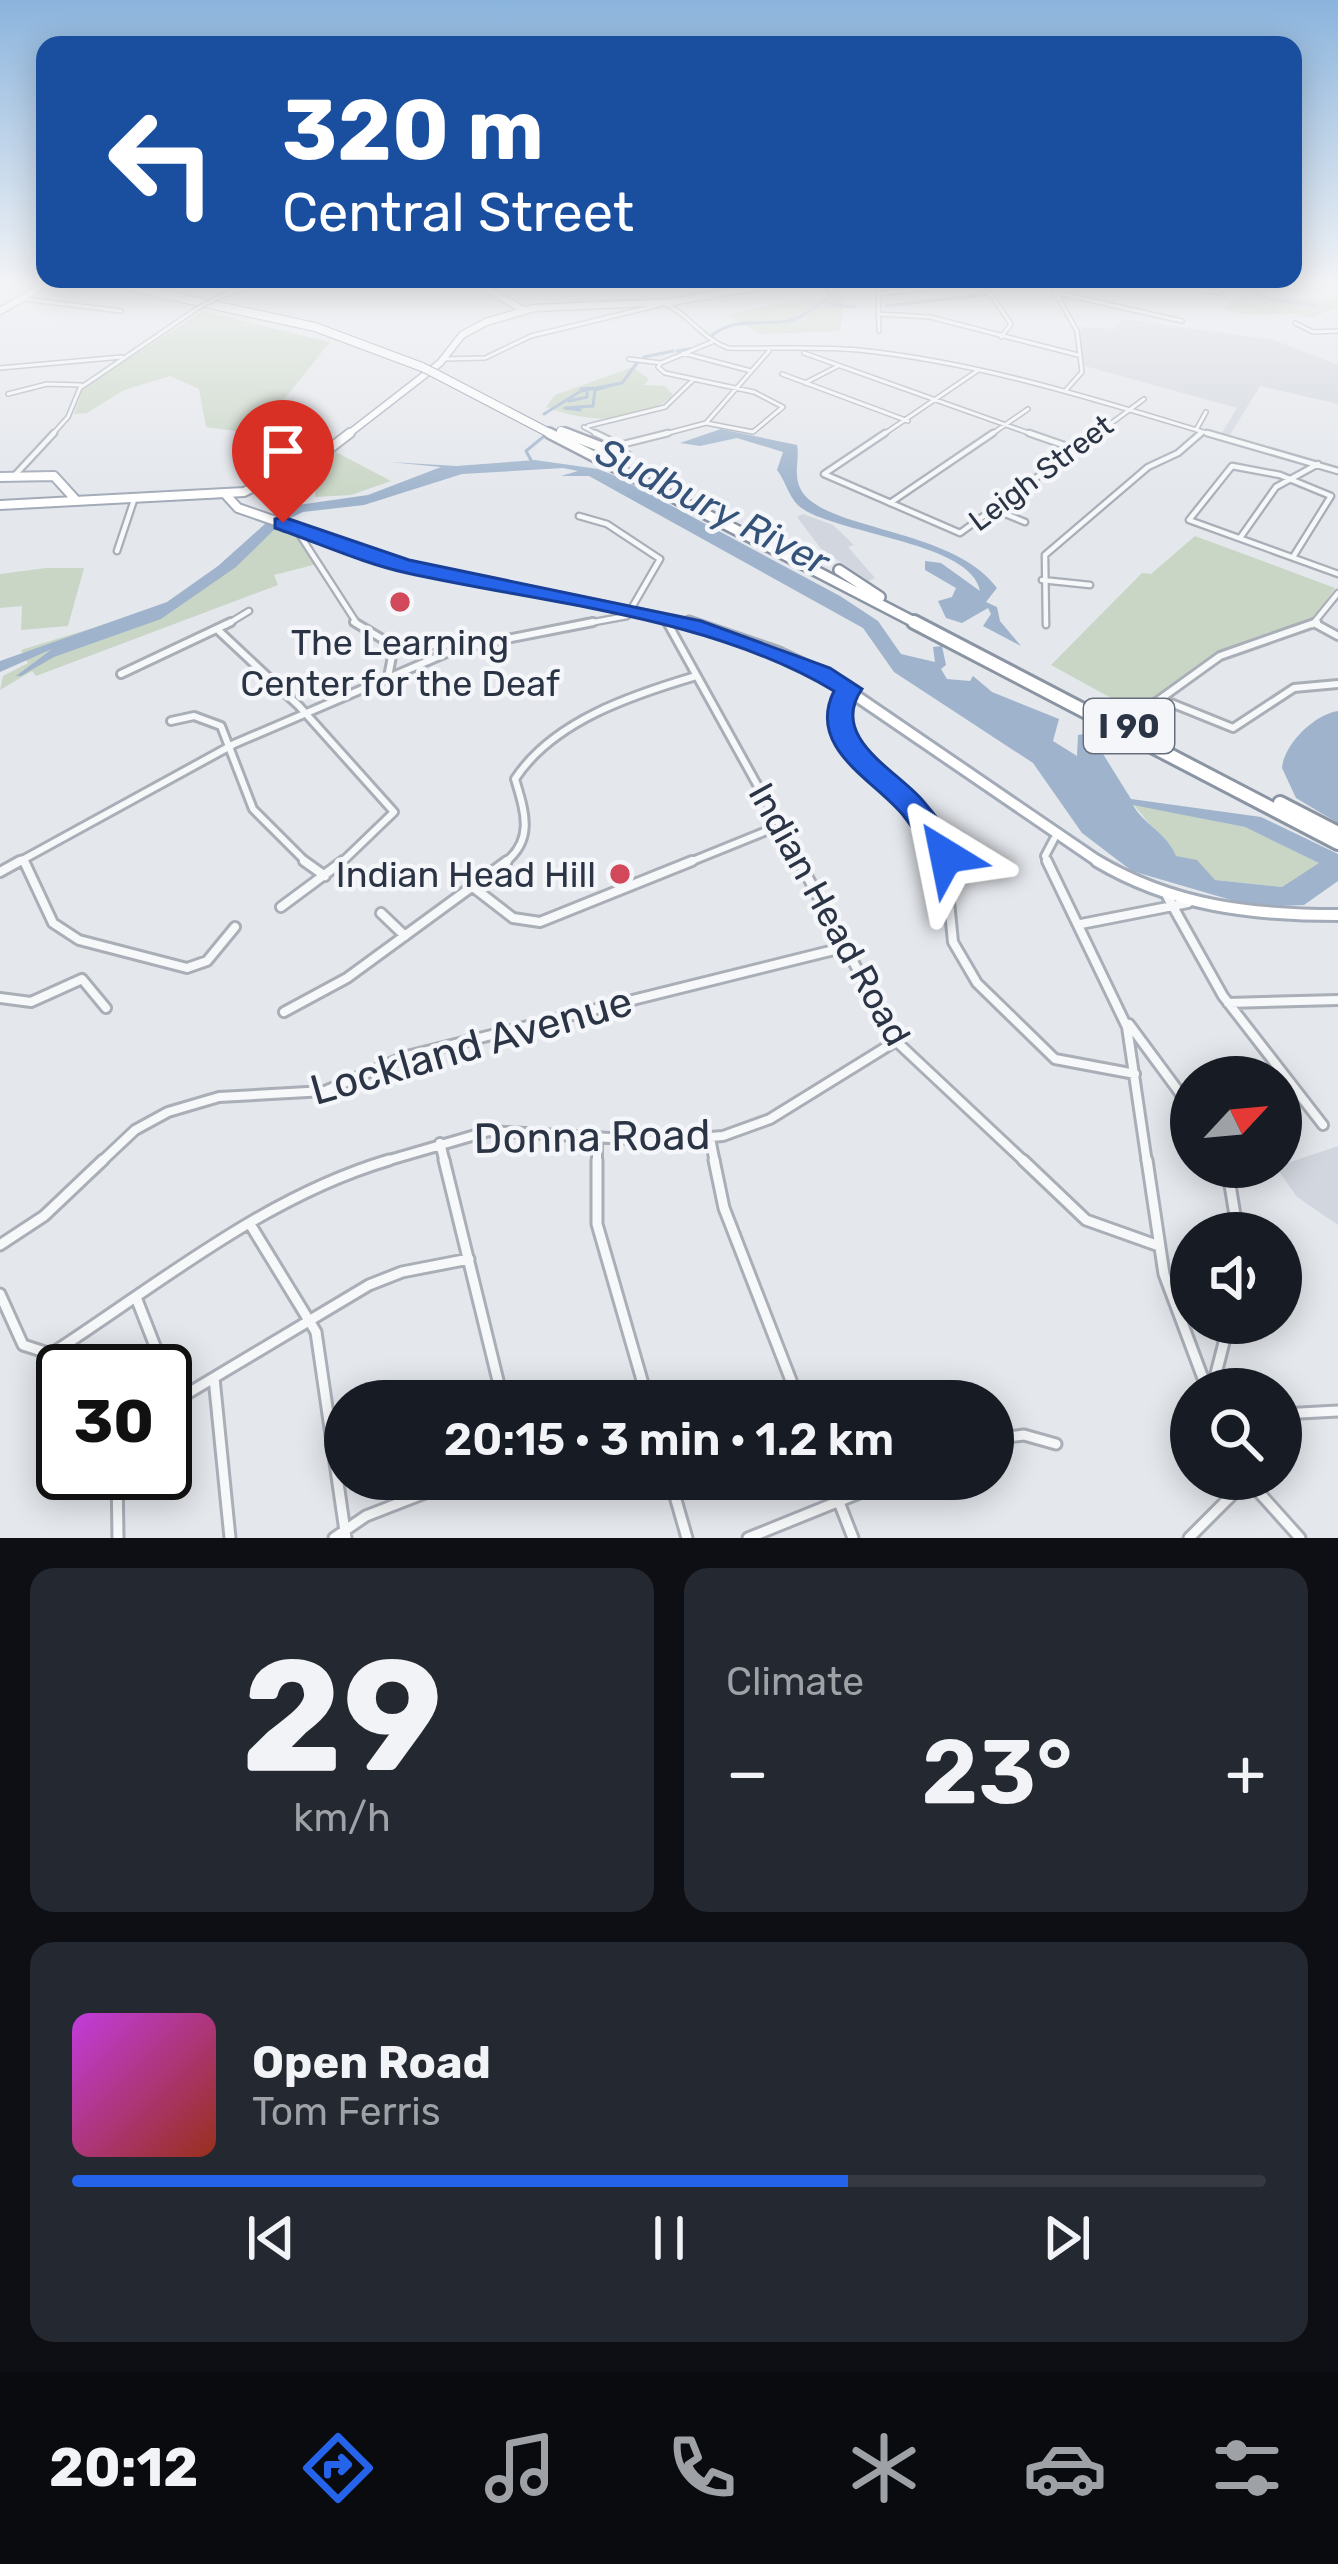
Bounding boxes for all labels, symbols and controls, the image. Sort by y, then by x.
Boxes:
text: 320 m [282,80,544,180]
icon: left [84,84,240,240]
text: Central Street [282,181,634,245]
pin [232,400,334,523]
street label: Leigh Street [962,407,1120,539]
icon: arrive [250,418,316,484]
water label: Sudbury River [588,428,839,586]
marker: The Learning Center for the Deaf [387,589,413,615]
place label: The Learning Center for the Deaf [240,621,560,705]
road number: I 90 [1084,699,1174,753]
street label: Indian Head Road [740,775,920,1053]
position arrow [883,793,1009,919]
place label: Indian Head Hill [336,853,596,896]
marker: Indian Head Hill [607,861,633,887]
street label: Lockland Avenue [305,976,638,1116]
north arrow [1170,1056,1302,1188]
map controls [1170,1056,1302,1500]
street label: Donna Road [473,1110,711,1164]
button: sound [1170,1212,1302,1344]
speed limit sign: 30 [36,1344,192,1500]
button: search [1170,1368,1302,1500]
text: 20:15 · 3 min · 1.2 km [444,1413,894,1466]
text: 29 [241,1624,443,1809]
text: Climate [726,1659,864,1705]
text: 23° [921,1719,1073,1826]
text: − [726,1733,769,1812]
text: + [1225,1733,1266,1812]
text: km/h [293,1795,391,1841]
text: Open Road [252,2036,491,2089]
text: Tom Ferris [252,2089,441,2135]
icon: previous [238,2205,304,2271]
icon: pause [636,2205,702,2271]
icon: next [1034,2205,1100,2271]
icon: directions [296,2426,380,2510]
icon: music [478,2426,562,2510]
icon: phone [660,2426,744,2510]
icon: climate [842,2426,926,2510]
icon: car [1023,2426,1107,2510]
icon: filters [1205,2426,1289,2510]
text: 20:12 [49,2436,198,2500]

